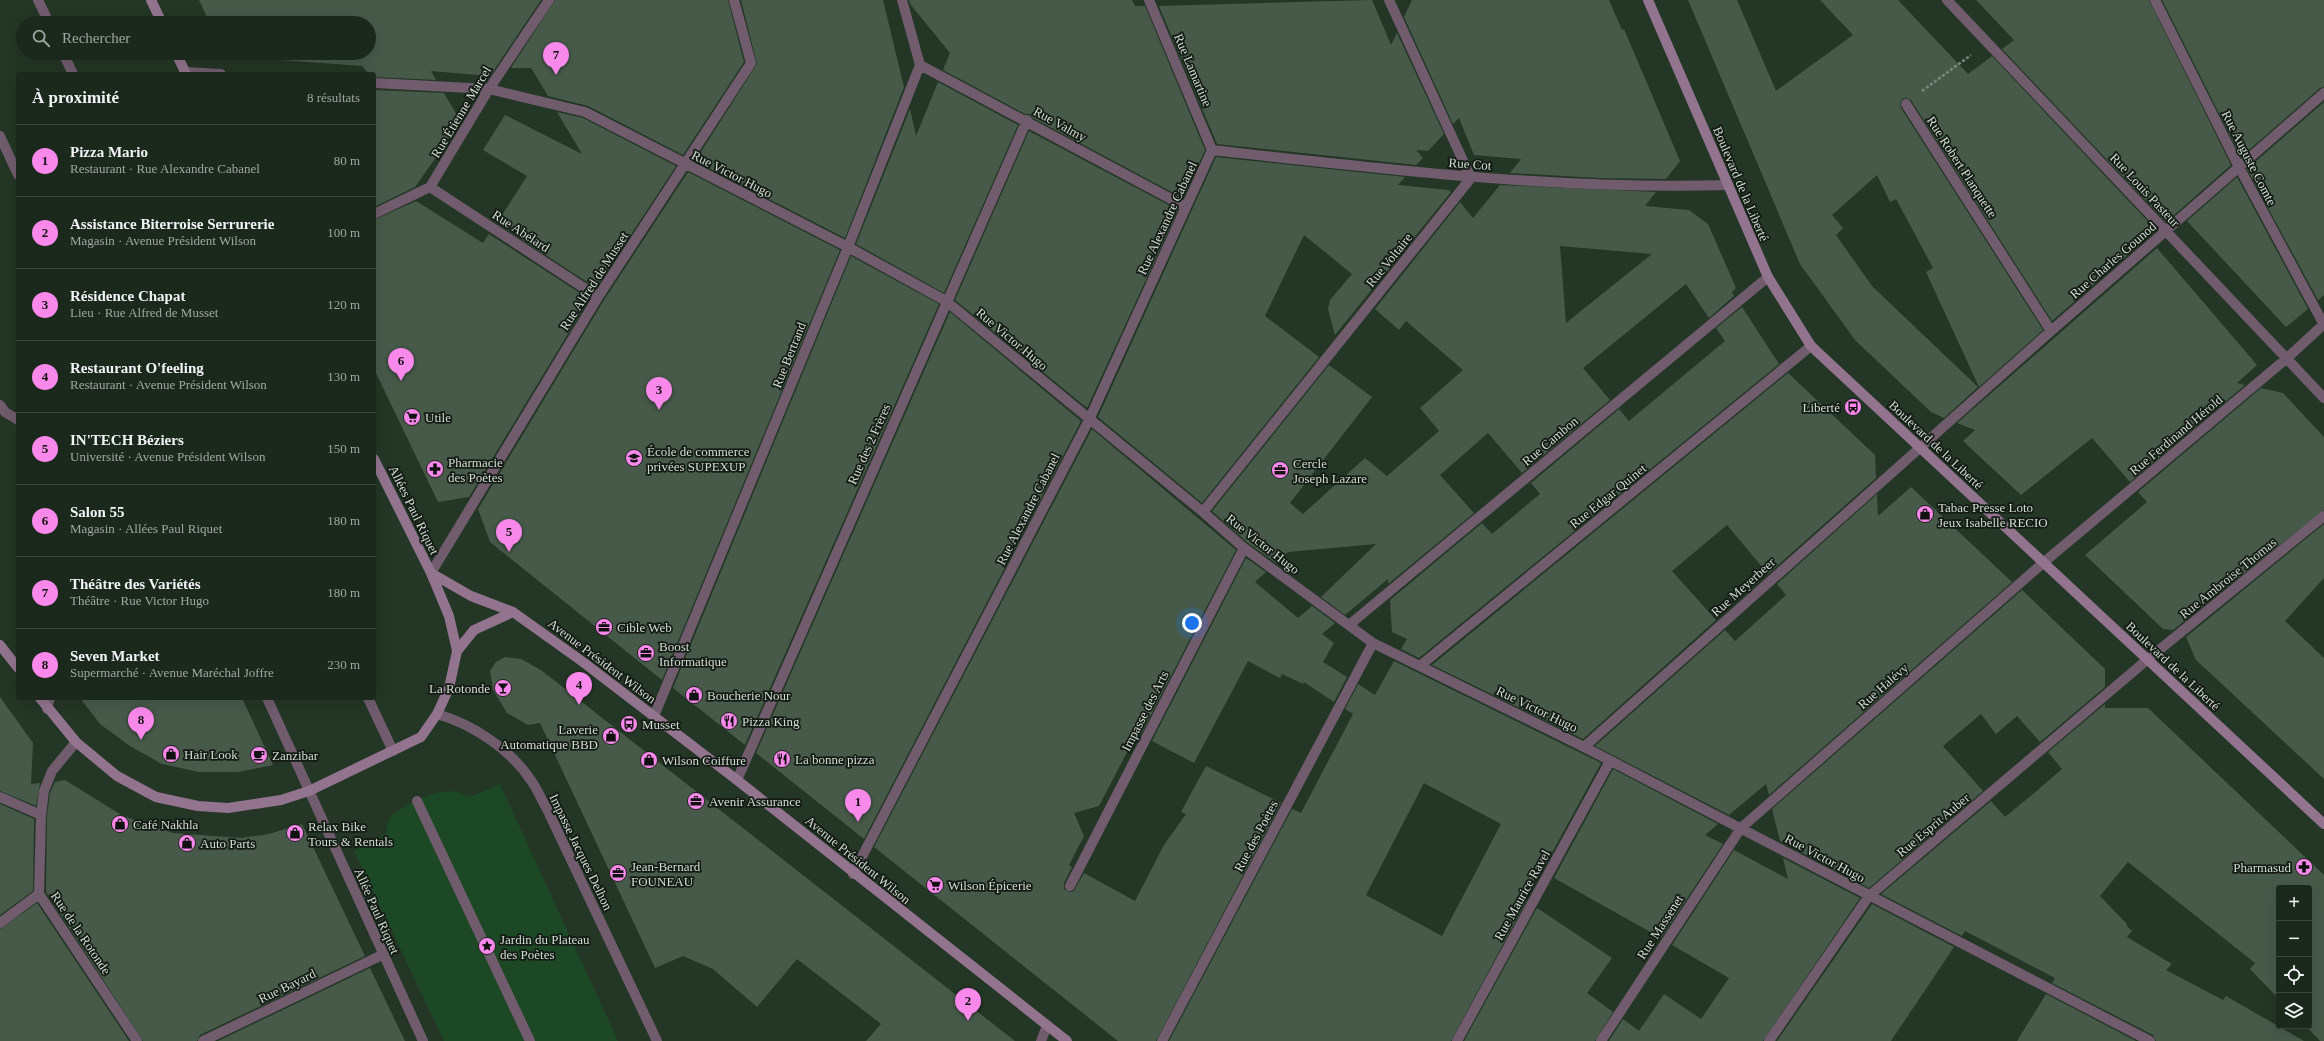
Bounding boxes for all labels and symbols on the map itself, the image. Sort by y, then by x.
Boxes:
street label: Rue Lamartine [1171,31,1215,109]
pin: 7 [543,42,569,75]
street label: Rue Étienne Marcel [428,63,494,160]
street label: Rue Valmy [1031,103,1089,145]
street label: Rue Auguste Comte [2219,108,2280,208]
street label: Rue Robert Planquette [1924,114,2000,221]
street label: Boulevard de la Liberté [1710,124,1772,244]
street label: Rue Victor Hugo [689,147,775,201]
street label: Rue Louis Pasteur [2107,150,2183,230]
street label: Rue Cot [1448,155,1492,173]
street label: Rue Alexandre Cabanel [1134,159,1200,277]
street label: Rue Abélard [490,207,553,255]
street label: Rue Charles Gounod [2067,218,2159,301]
street label: Rue Alfred de Musset [557,229,631,333]
street label: Rue Voltaire [1363,230,1415,290]
street label: Rue Victor Hugo [973,305,1051,373]
street label: Rue Bertrand [769,319,809,390]
pin: 6 [388,348,414,381]
pin: 3 [646,377,672,410]
street label: Rue Ferdinand Hérold [2127,392,2226,478]
bus stop icon: Liberté [1843,397,1863,417]
street label: Boulevard de la Liberté [1886,398,1986,493]
place label: Liberté [1802,400,1840,415]
street label: Rue des 2 Frères [844,401,894,487]
supermarket icon: Utile [402,407,422,427]
place label: Utile [425,410,451,425]
street label: Rue Cambon [1519,413,1581,469]
place label: École de commerce privées SUPEXUP [647,444,750,474]
school or university icon: École de commerce privées SUPEXUP [624,448,644,468]
street label: Rue Alexandre Cabanel [993,450,1063,567]
place label: Pharmacie des Poètes [448,455,503,485]
place label: Cercle Joseph Lazare [1293,456,1367,486]
pharmacy icon: Pharmacie des Poètes [425,459,445,479]
office icon: Cercle Joseph Lazare [1270,460,1290,480]
street label: Rue Edgar Quinet [1567,460,1649,531]
street label: Allées Paul Riquet [386,463,442,557]
place label: Tabac Presse Loto Jeux Isabelle RECIO [1938,500,2048,530]
shop icon: Tabac Presse Loto Jeux Isabelle RECIO [1915,504,1935,524]
street label: Rue Victor Hugo [1224,511,1302,577]
pin: 5 [496,519,522,552]
street label: Rue Ambroise Thomas [2177,535,2279,621]
street label: Rue Meyerbeer [1708,554,1778,620]
your location [1182,613,1202,633]
street label: Avenue Président Wilson [545,616,659,707]
office icon: Cible Web [594,617,614,637]
street label: Boulevard de la Liberté [2123,619,2223,714]
place label: Cible Web [617,620,672,635]
place label: Boost Informatique [659,639,727,669]
office icon: Boost Informatique [636,643,656,663]
street label: Rue Halévy [1855,660,1912,712]
street label: Impasse des Arts [1118,668,1172,754]
pin: 4 [566,672,592,705]
bar icon: La Rotonde [493,678,513,698]
place label: La Rotonde [429,681,490,696]
street label: Rue Victor Hugo [1494,683,1580,735]
shop icon: Boucherie Nour [684,685,704,705]
place label: Boucherie Nour [707,688,791,703]
pin: 8 [128,707,154,740]
restaurant icon: Pizza King [719,711,739,731]
bus stop icon: Musset [619,714,639,734]
place label: Pizza King [742,714,800,729]
place label: Musset [642,717,680,732]
place label: Laverie Automatique BBD [500,722,598,752]
shop icon: Laverie Automatique BBD [601,726,621,746]
shop icon: Hair Look [161,744,181,764]
cafe icon: Zanzibar [249,745,269,765]
place label: Hair Look [184,747,238,762]
place label: Zanzibar [272,748,319,763]
restaurant icon: La bonne pizza [772,749,792,769]
shop icon: Wilson Coiffure [639,750,659,770]
place label: La bonne pizza [795,752,875,767]
place label: Wilson Coiffure [662,753,746,768]
pin: 1 [845,789,871,822]
street label: Rue Esprit Auber [1894,790,1973,860]
street label: Impasse Jacques Delhon [546,791,616,913]
office icon: Avenir Assurance [686,791,706,811]
place label: Avenir Assurance [709,794,801,809]
street label: Rue des Poètes [1231,798,1281,874]
street label: Avenue Président Wilson [802,813,914,907]
shop icon: Café Nakhla [110,814,130,834]
place label: Café Nakhla [133,817,199,832]
place label: Relax Bike Tours & Rentals [308,819,393,849]
shop icon: Relax Bike Tours & Rentals [285,823,305,843]
street label: Rue Victor Hugo [1782,831,1868,885]
shop icon: Auto Parts [177,833,197,853]
place label: Auto Parts [200,836,255,851]
street label: Rue Maurice Ravel [1491,847,1553,943]
pharmacy icon: Pharmasud [2294,857,2314,877]
place label: Jean-Bernard FOUNEAU [631,859,701,889]
place label: Pharmasud [2233,860,2291,875]
office icon: Jean-Bernard FOUNEAU [608,863,628,883]
street label: Allée Paul Riquet [351,866,403,957]
supermarket icon: Wilson Épicerie [925,875,945,895]
place label: Wilson Épicerie [948,878,1032,893]
street label: Rue de la Rotonde [48,889,114,977]
street label: Rue Massenet [1634,892,1686,962]
place label: Jardin du Plateau des Poètes [500,932,590,962]
place icon: Jardin du Plateau des Poètes [477,936,497,956]
street label: Rue Bayard [256,966,318,1006]
pin: 2 [955,988,981,1021]

